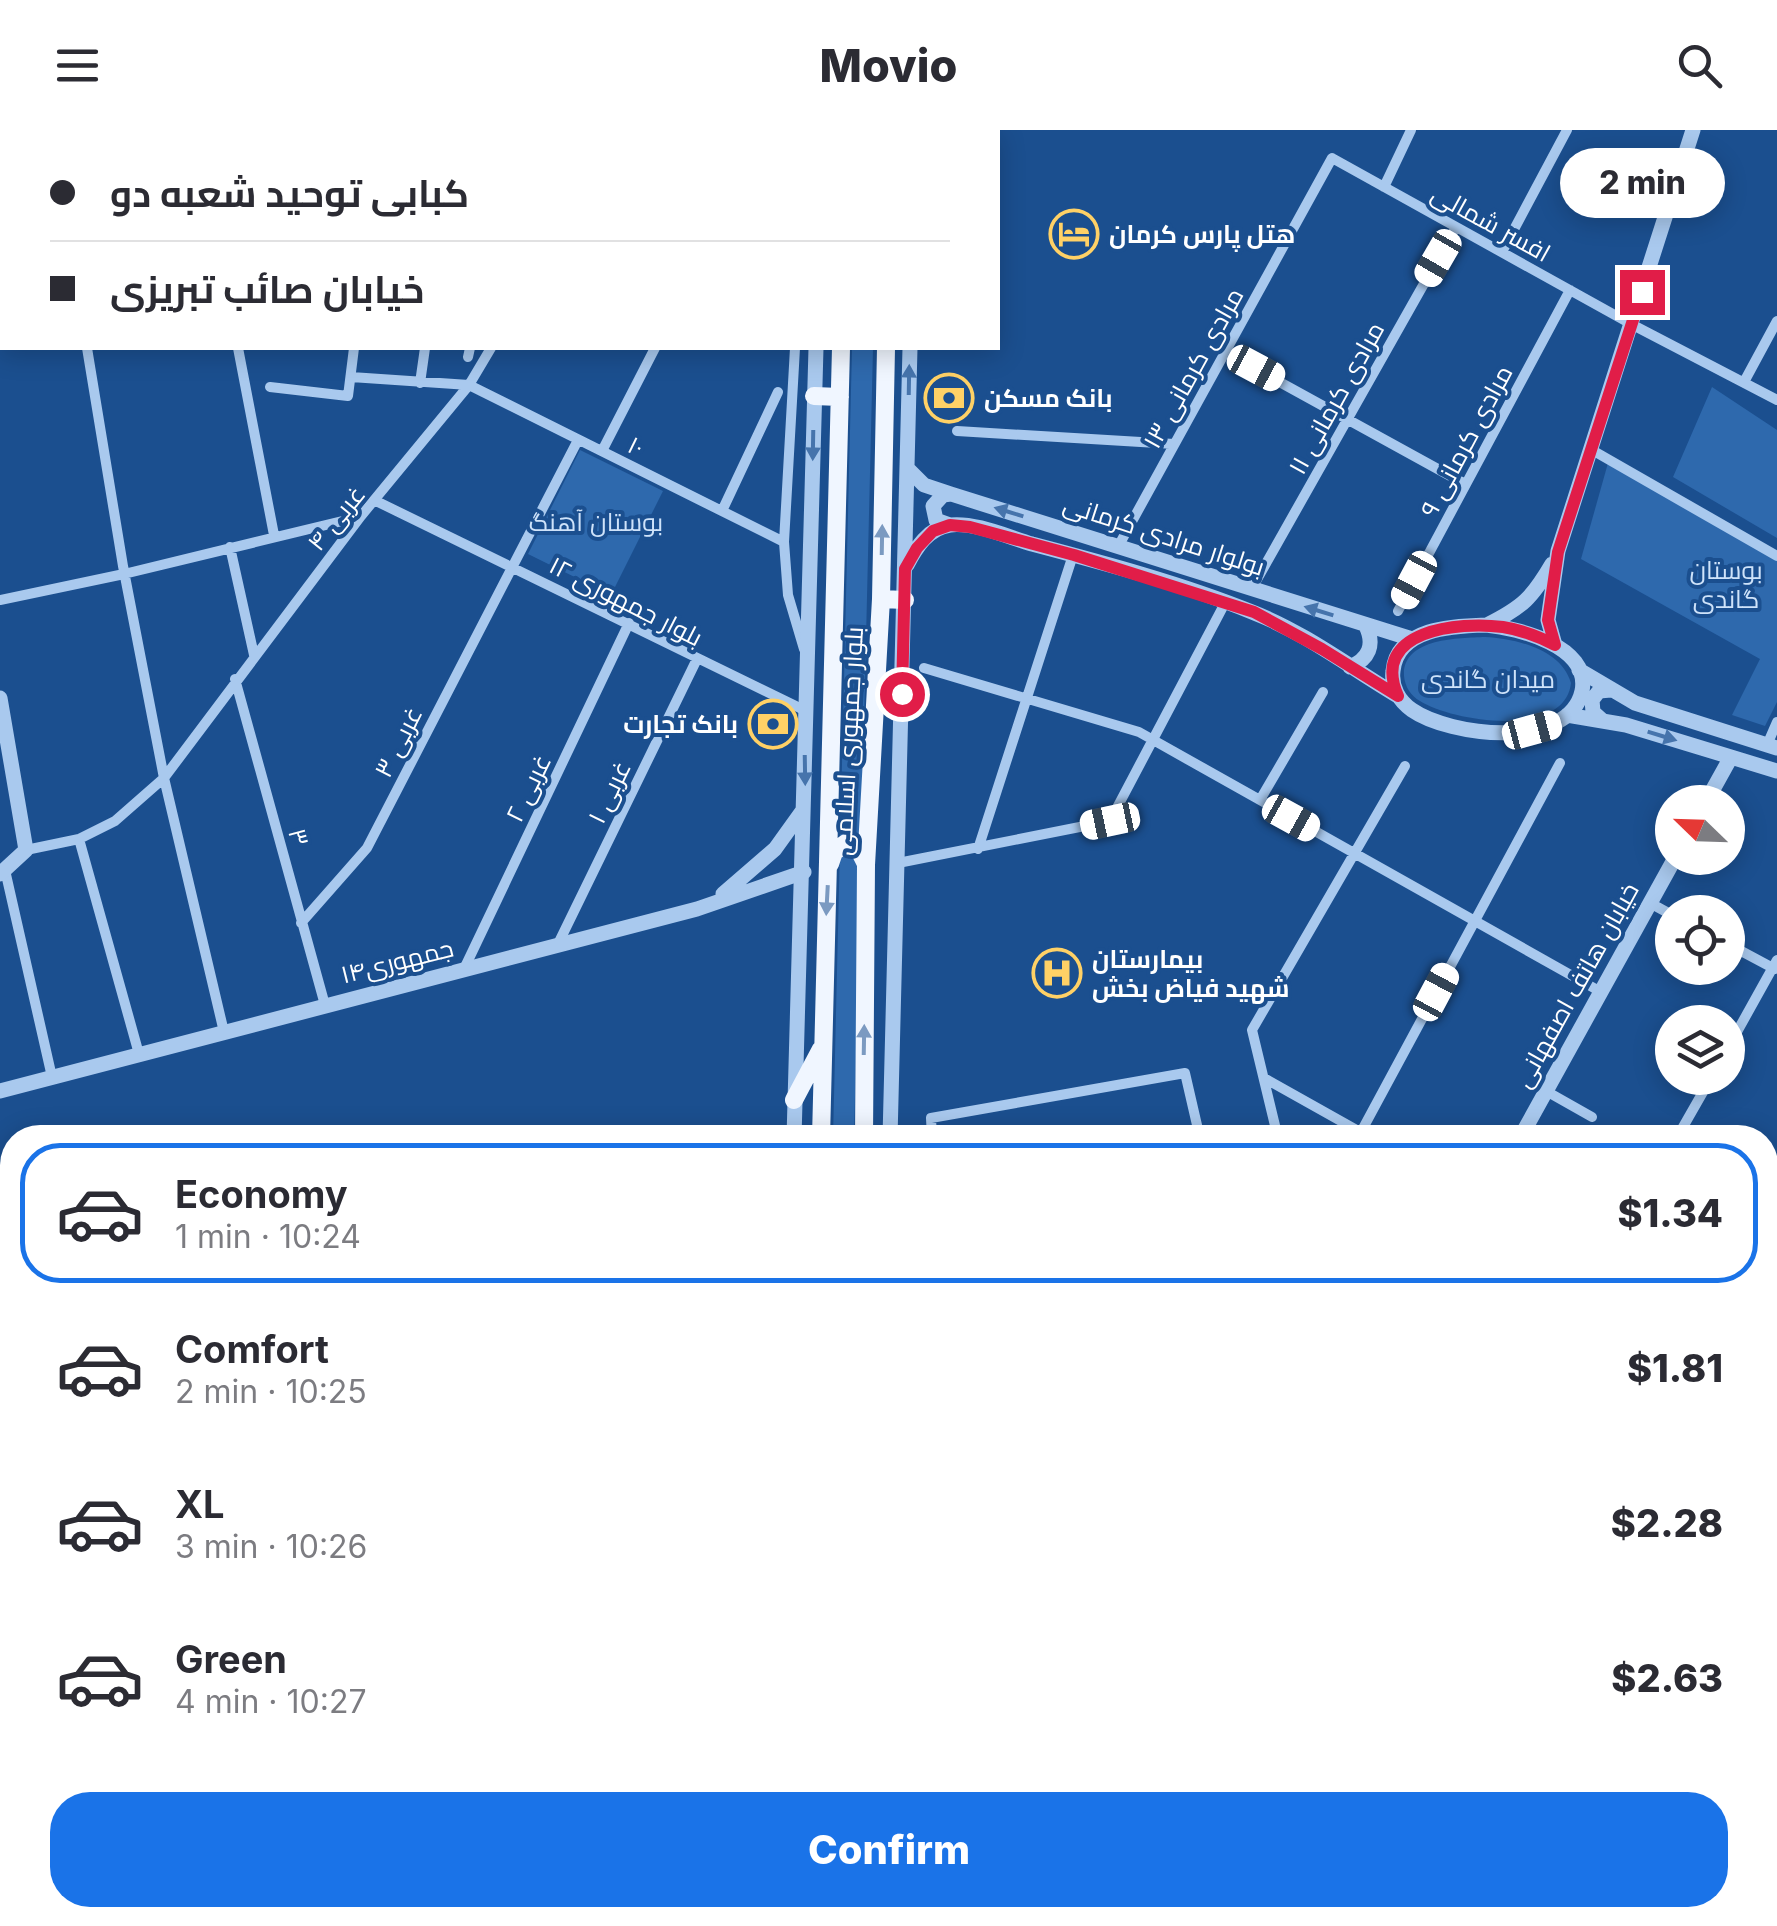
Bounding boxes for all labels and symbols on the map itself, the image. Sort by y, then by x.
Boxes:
callout: 2 min [1560,147,1724,217]
street label: افسر شمالی [1426,178,1556,268]
hotel icon: هتل پارس کرمان [1048,208,1100,260]
place label: هتل پارس کرمان [1109,219,1295,252]
car [1410,225,1466,291]
route end [1620,270,1665,315]
street label: مرادی کرمانی ۱۳ [1137,283,1249,453]
street label: مرادی کرمانی ۱۱ [1282,317,1390,479]
car [1222,341,1290,395]
street label: مرادی کرمانی ۹ [1414,360,1518,522]
one-way arrow [902,364,918,396]
bank icon: بانک مسکن [923,372,975,424]
place label: بانک مسکن [984,383,1112,413]
street label: ۱۰ [623,429,649,463]
one-way arrow [805,429,821,461]
street label: ۴ غربی [301,480,371,556]
street label: بولوار مرادی کرمانی [1060,488,1268,582]
one-way arrow [993,504,1024,519]
park label: بوستان آهنگ [529,507,663,537]
one-way arrow [874,524,890,556]
car [1387,546,1441,614]
street label: بلوار جمهوری ۱۲ [544,550,708,652]
park label: بوستان گاندی [1689,555,1763,614]
one-way arrow [1303,603,1333,618]
street label: بلوار جمهوری اسلامی [827,626,869,856]
park label: میدان گاندی [1421,664,1555,694]
route start [880,672,925,717]
bank icon: بانک تجارت [747,698,799,750]
street label: ۳ غربی [368,702,428,782]
car [1499,708,1565,752]
place label: بانک تجارت [623,709,738,739]
one-way arrow [1647,729,1678,744]
street label: ۲ غربی [499,749,557,827]
one-way arrow [797,754,813,786]
street label: ۱ غربی [581,756,637,828]
north arrow [1655,785,1745,875]
car [1257,790,1325,846]
car [1078,800,1142,842]
street label: ۳ [282,825,316,849]
street label: خیابان هاتف اصفهانی [1507,877,1645,1093]
one-way arrow [819,884,835,916]
street label: جمهوری۱۴ [338,933,456,989]
place label: بیمارستان شهید فیاض بخش [1092,944,1289,1004]
hospital icon: بیمارستان شهید فیاض بخش [1031,947,1083,999]
car [1409,958,1463,1026]
one-way arrow [856,1024,872,1056]

